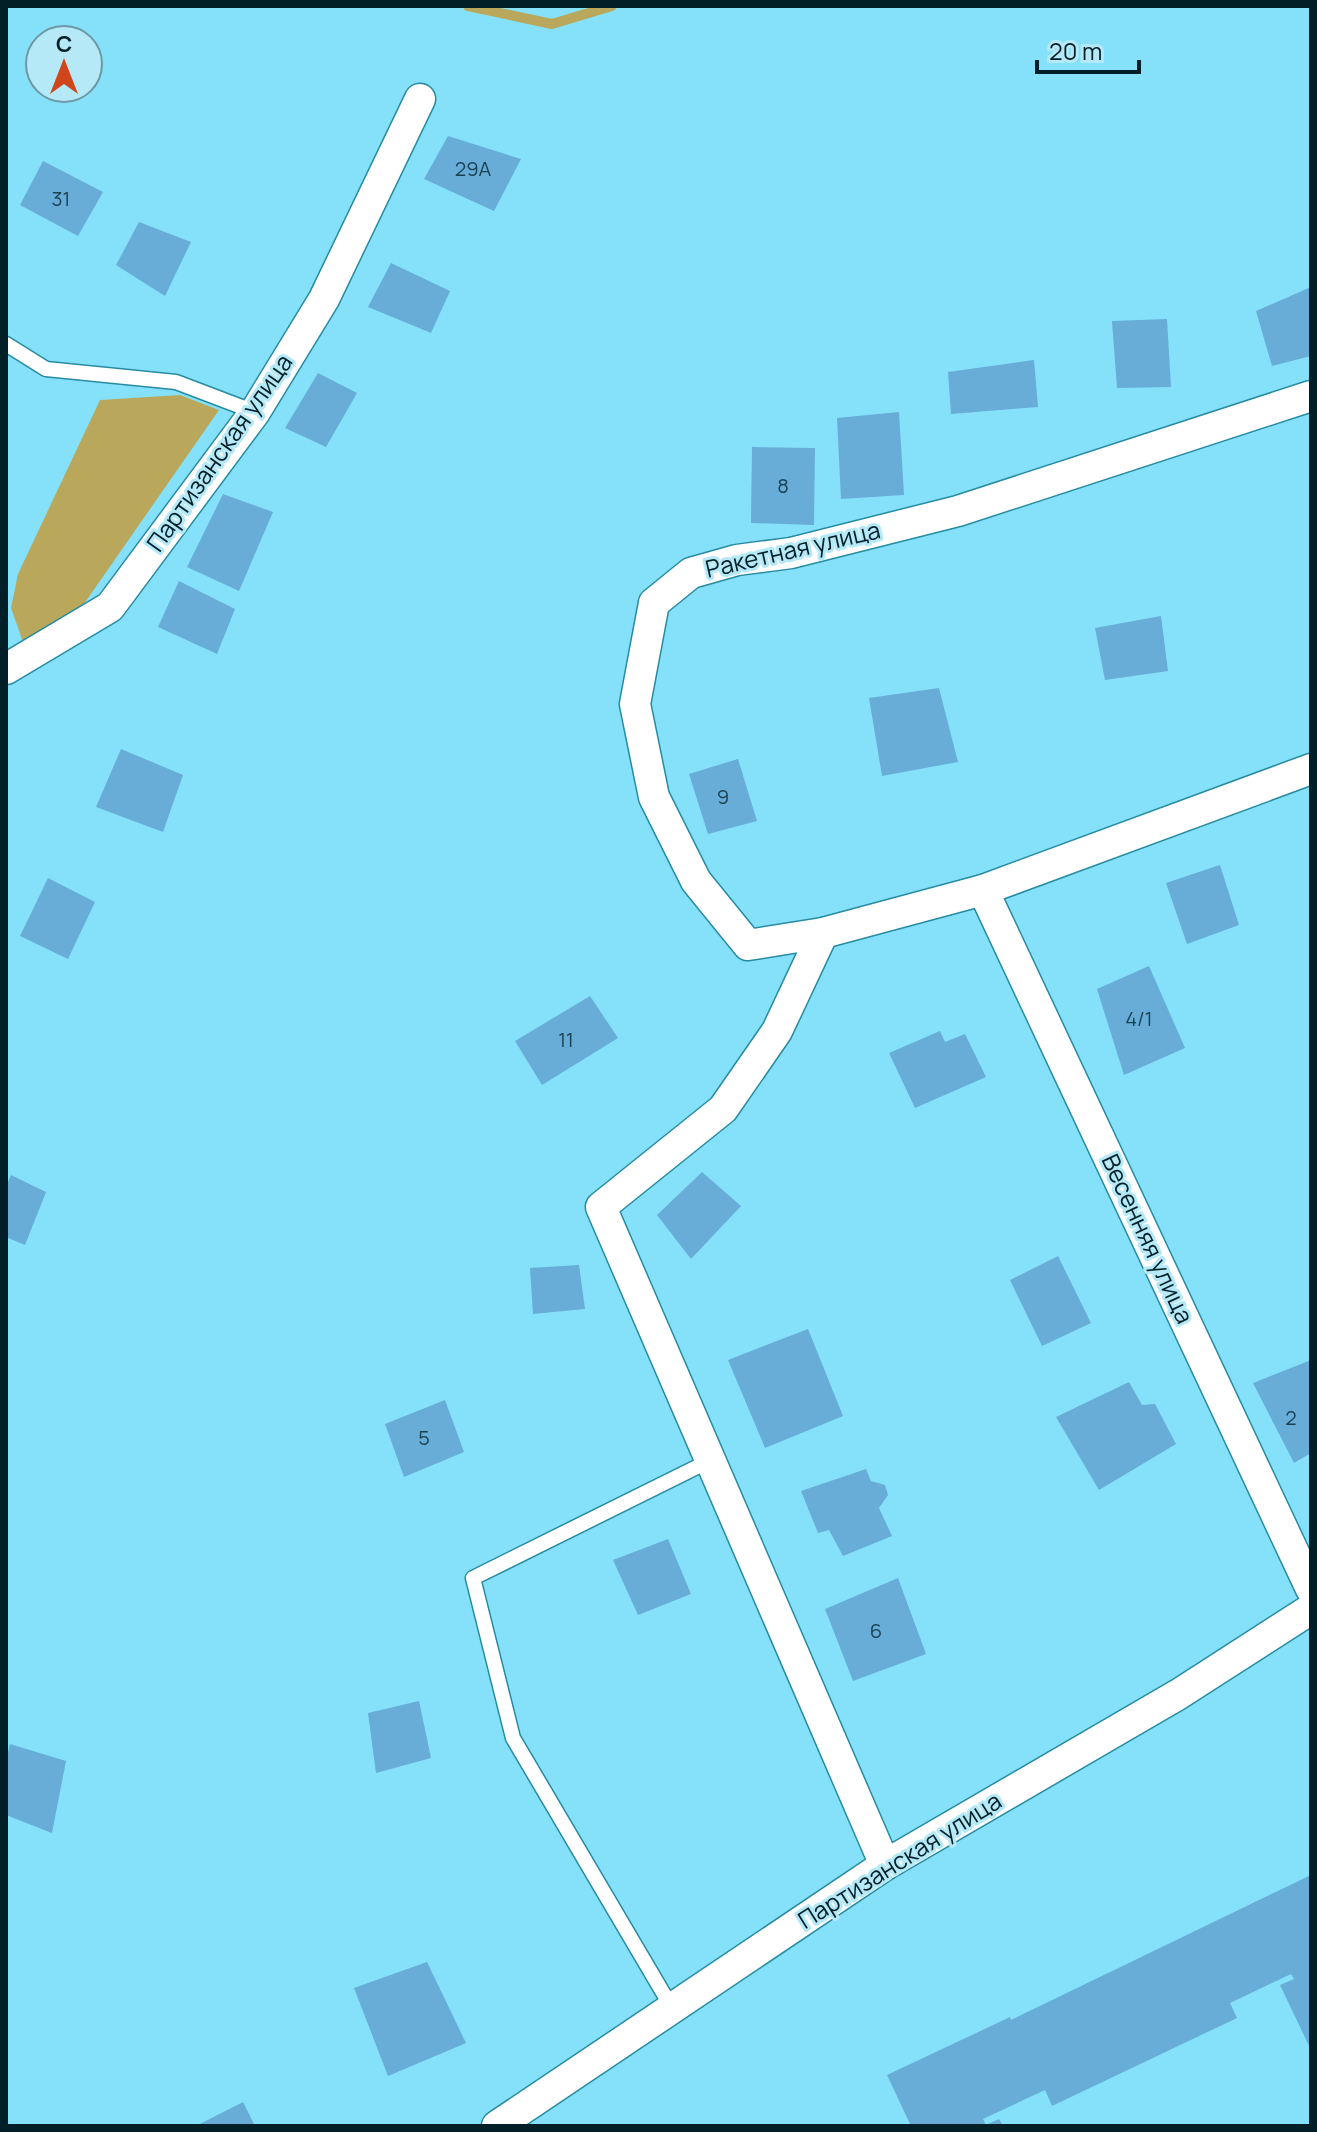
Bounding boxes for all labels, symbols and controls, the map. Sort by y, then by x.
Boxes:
north arrow [24,24,104,104]
scale bar [1037,24,1139,74]
text: С [56,29,72,59]
text: 20 m [1049,34,1102,67]
house number: 29А [455,155,492,182]
house number: 31 [52,185,70,212]
street label: Партизанская улица [138,347,299,557]
house number: 8 [777,472,789,499]
street label: Ракетная улица [702,512,883,585]
house number: 9 [717,783,729,810]
house number: 4/1 [1125,1005,1153,1032]
house number: 11 [558,1026,574,1053]
street label: Весенняя улица [1095,1148,1202,1329]
house number: 2 [1285,1404,1297,1431]
house number: 5 [418,1424,430,1451]
house number: 6 [870,1617,882,1644]
street label: Партизанская улица [791,1784,1007,1936]

